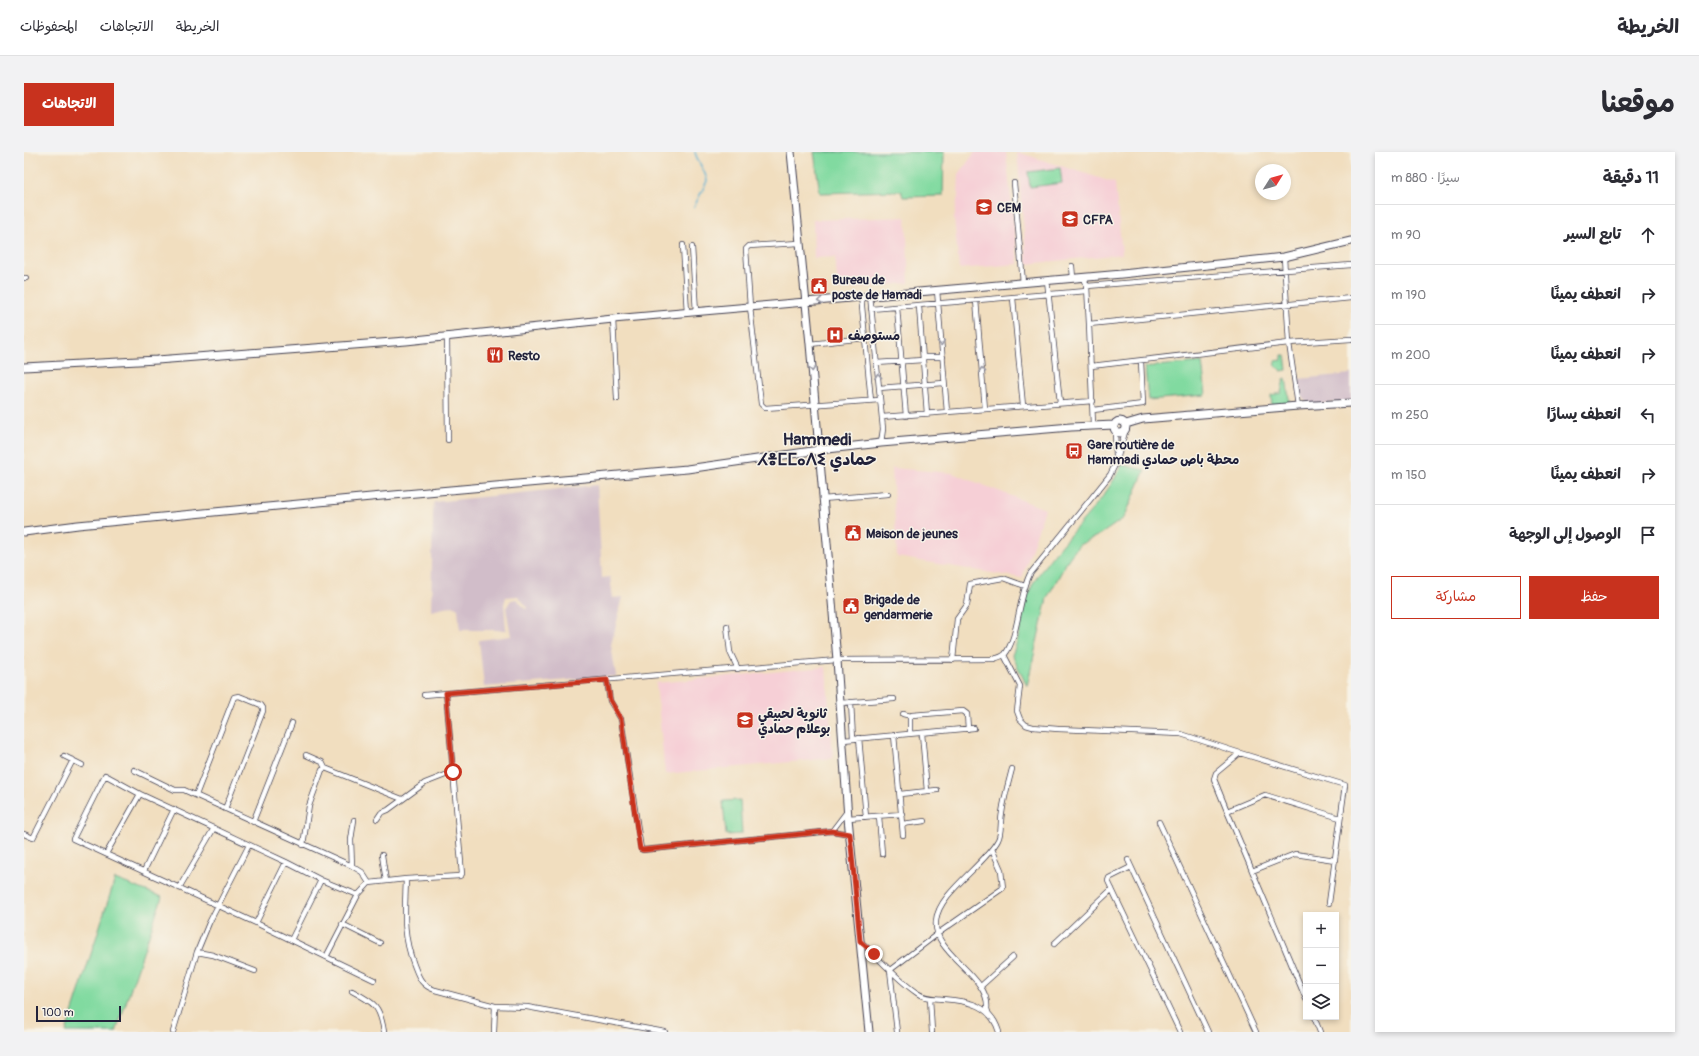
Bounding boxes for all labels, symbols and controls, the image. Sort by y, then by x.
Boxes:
text: الخريطة [1617,15,1679,39]
text: المحفوظات [20,18,78,35]
text: الاتجاهات [100,18,154,35]
text: الخريطة [176,18,219,35]
button: الاتجاهات [24,83,114,126]
text: موقعنا [1601,86,1675,121]
north arrow [1255,164,1291,200]
text: 11 دقيقة [1603,167,1659,188]
text: سيرًا · 880 m [1391,170,1460,186]
school or university icon: CEM [974,197,994,217]
place label: CEM [997,200,1021,216]
school or university icon: CFPA [1060,209,1080,229]
place label: CFPA [1083,212,1114,228]
icon: ahead [1637,224,1659,246]
text: تابع السير [1564,225,1621,244]
text: 90 m [1391,227,1421,243]
place label: Bureau de poste de Hamadi [832,272,922,303]
public building icon: Bureau de poste de Hamadi [809,276,829,296]
icon: right [1637,284,1659,306]
text: انعطف يمينًا [1551,285,1621,304]
text: 190 m [1391,287,1426,303]
one-way arrow [817,296,823,305]
hospital icon: مستوصف [825,325,845,345]
place label: مستوصف [848,328,900,344]
one-way arrow [937,340,946,346]
icon: right [1637,344,1659,366]
restaurant icon: Resto [485,345,505,365]
text: انعطف يمينًا [1551,345,1621,364]
text: 200 m [1391,347,1430,363]
place label: Resto [508,348,540,364]
one-way arrow [807,366,816,372]
one-way arrow [977,367,986,373]
one-way arrow [873,373,882,379]
icon: left [1637,404,1659,426]
text: انعطف يسارًا [1547,405,1621,424]
text: 250 m [1391,407,1429,423]
district label: Hammedi ⵃⴻⵎⵎⴰⴷⵉ حمادي [757,429,876,472]
place label: Gare routière de Hammadi محطة باص حمادي [1087,437,1239,470]
bus stop icon: Gare routière de Hammadi محطة باص حمادي [1064,441,1084,461]
icon: right [1637,464,1659,486]
text: انعطف يمينًا [1551,465,1621,484]
text: 150 m [1391,467,1426,483]
public building icon: Maison de jeunes [843,523,863,543]
icon: arrive [1637,524,1659,546]
text: الوصول إلى الوجهة [1509,525,1621,544]
place label: Maison de jeunes [866,526,958,542]
button: مشاركة [1391,576,1521,619]
button: حفظ [1529,576,1659,619]
place label: Brigade de gendarmerie [864,592,933,623]
public building icon: Brigade de gendarmerie [841,596,861,616]
place label: ثانوية لحبيقي بوعلام حمادي [758,706,831,739]
school or university icon: ثانوية لحبيقي بوعلام حمادي [735,710,755,730]
route start [444,763,462,781]
map controls [1303,912,1339,1020]
button: + [1303,912,1339,948]
route end [865,945,883,963]
button: − [1303,948,1339,984]
button: layers [1303,984,1339,1020]
scale bar [36,1004,121,1023]
text: 100 m [42,1006,73,1019]

